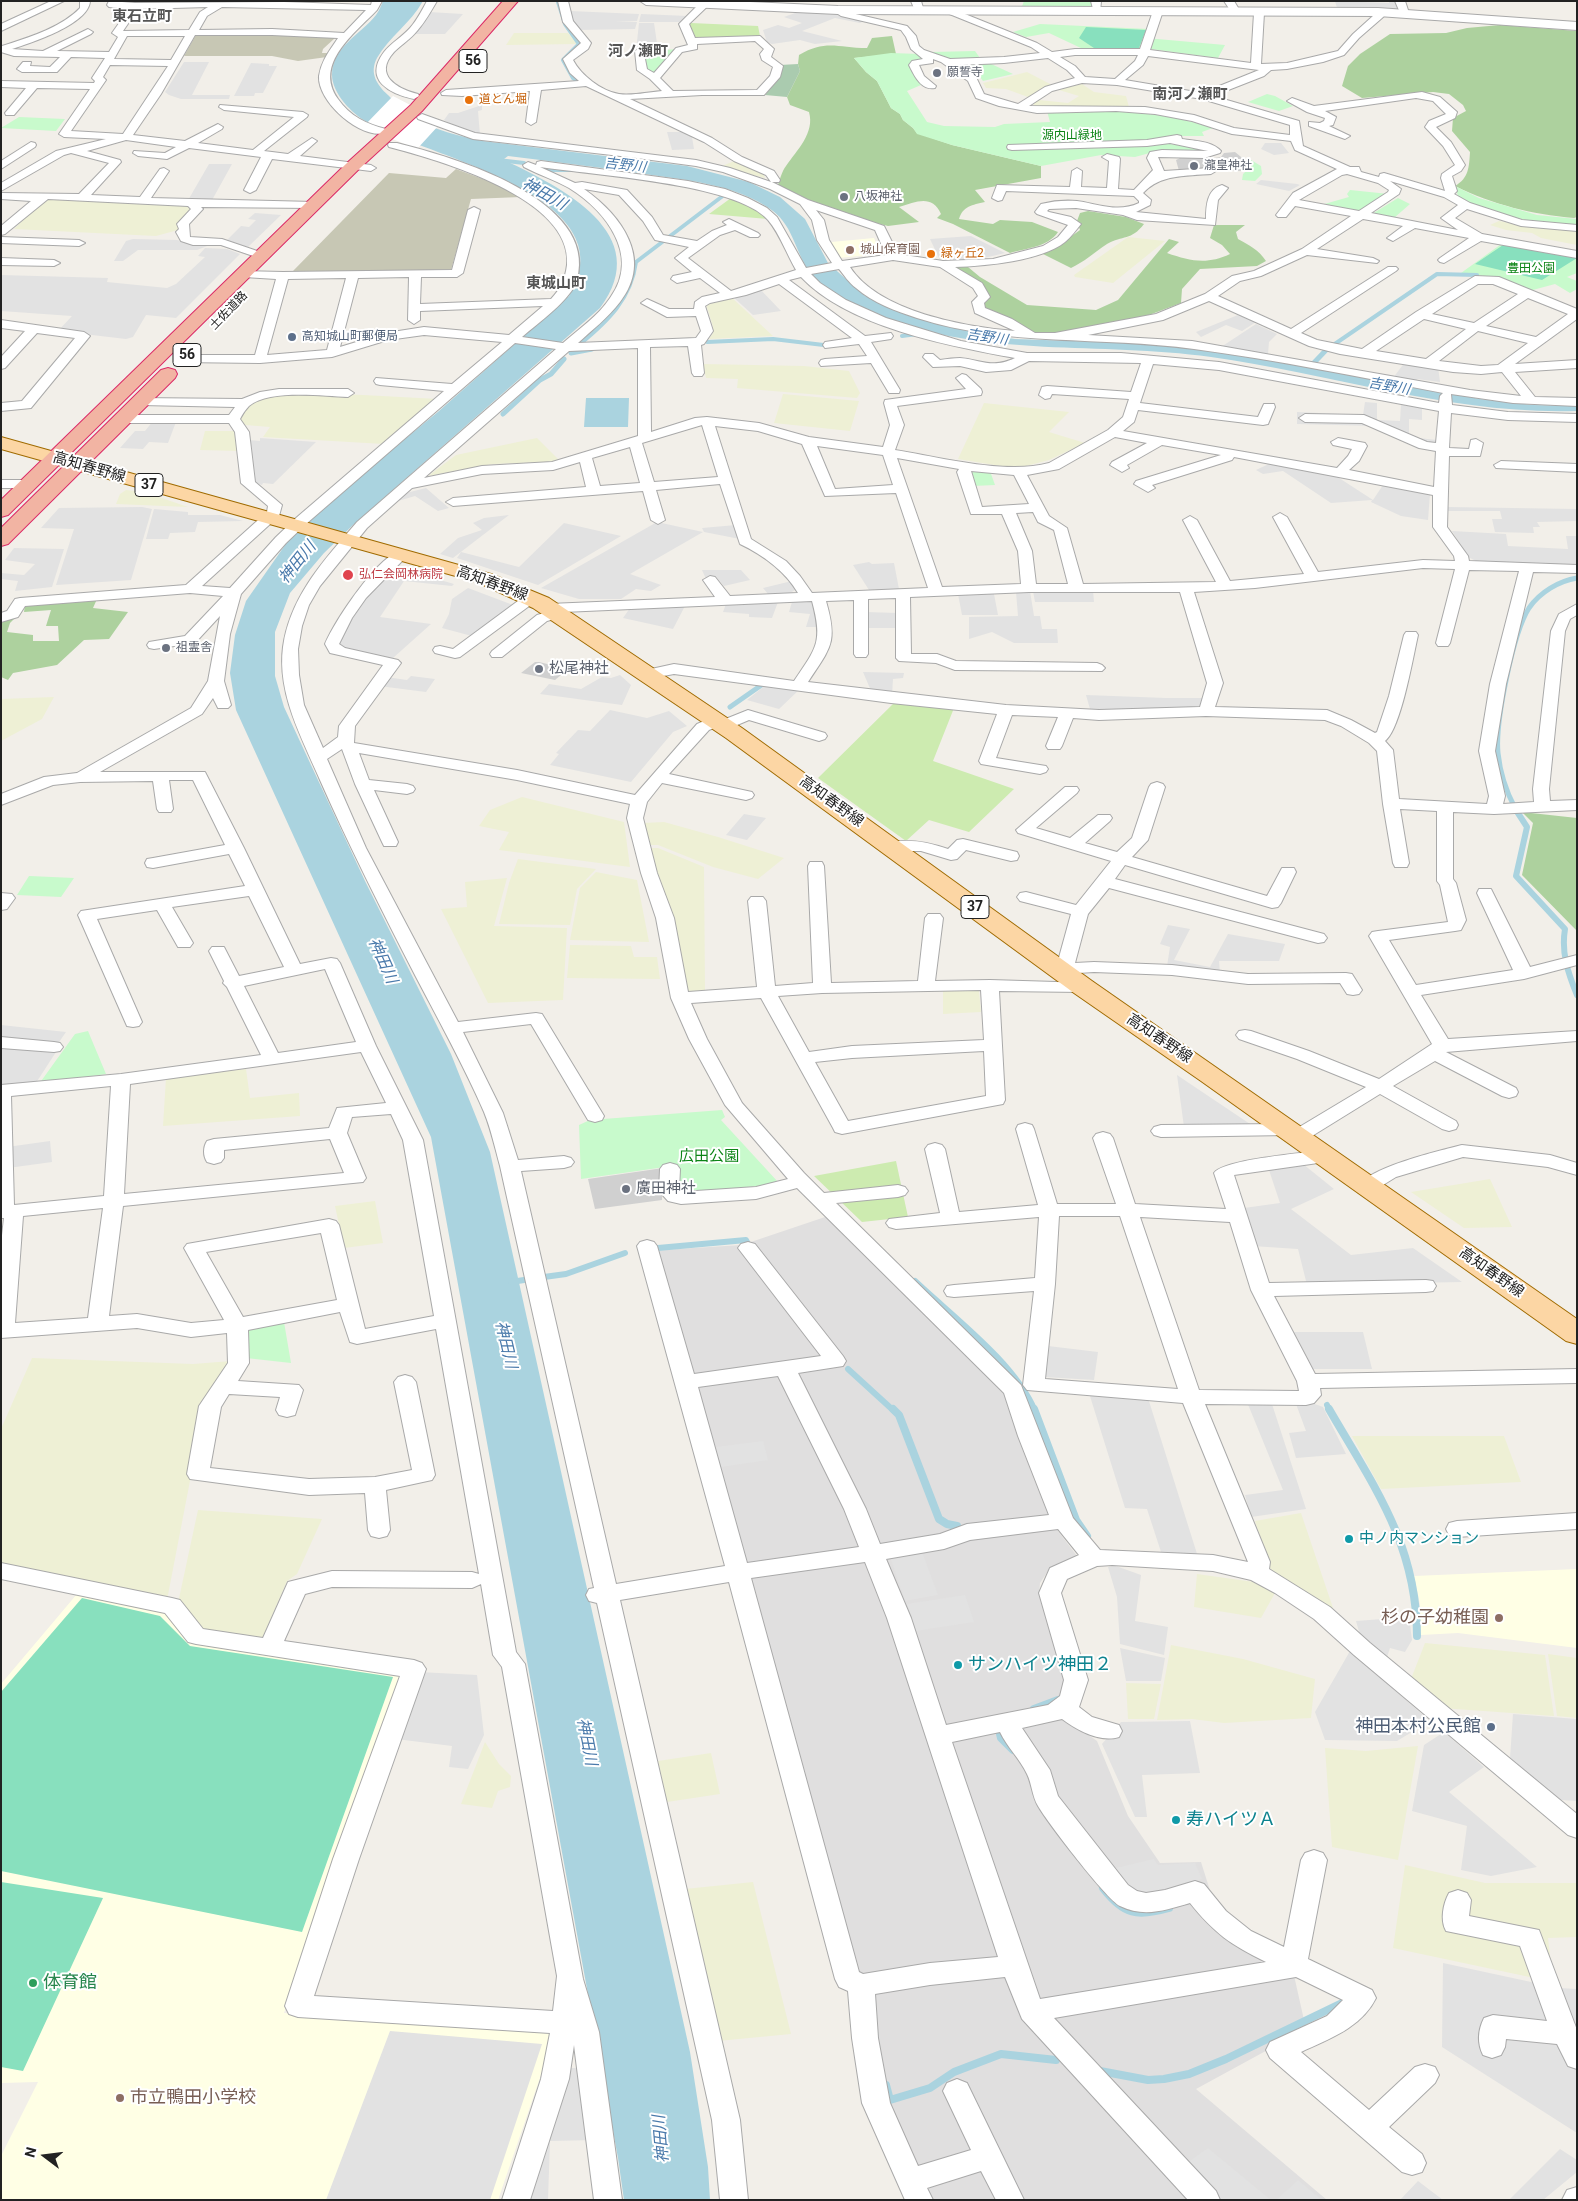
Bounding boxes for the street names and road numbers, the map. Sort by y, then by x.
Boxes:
road number: 56 [459,49,487,72]
street label: 土佐道路 [207,289,251,333]
road number: 56 [173,344,201,366]
street label: 高知春野線 [50,449,128,487]
road number: 37 [135,474,163,496]
street label: 高知春野線 [454,563,530,605]
street label: 高知春野線 [795,773,867,831]
road number: 37 [961,896,989,919]
street label: 高知春野線 [1123,1011,1195,1067]
street label: 高知春野線 [1455,1244,1527,1302]

